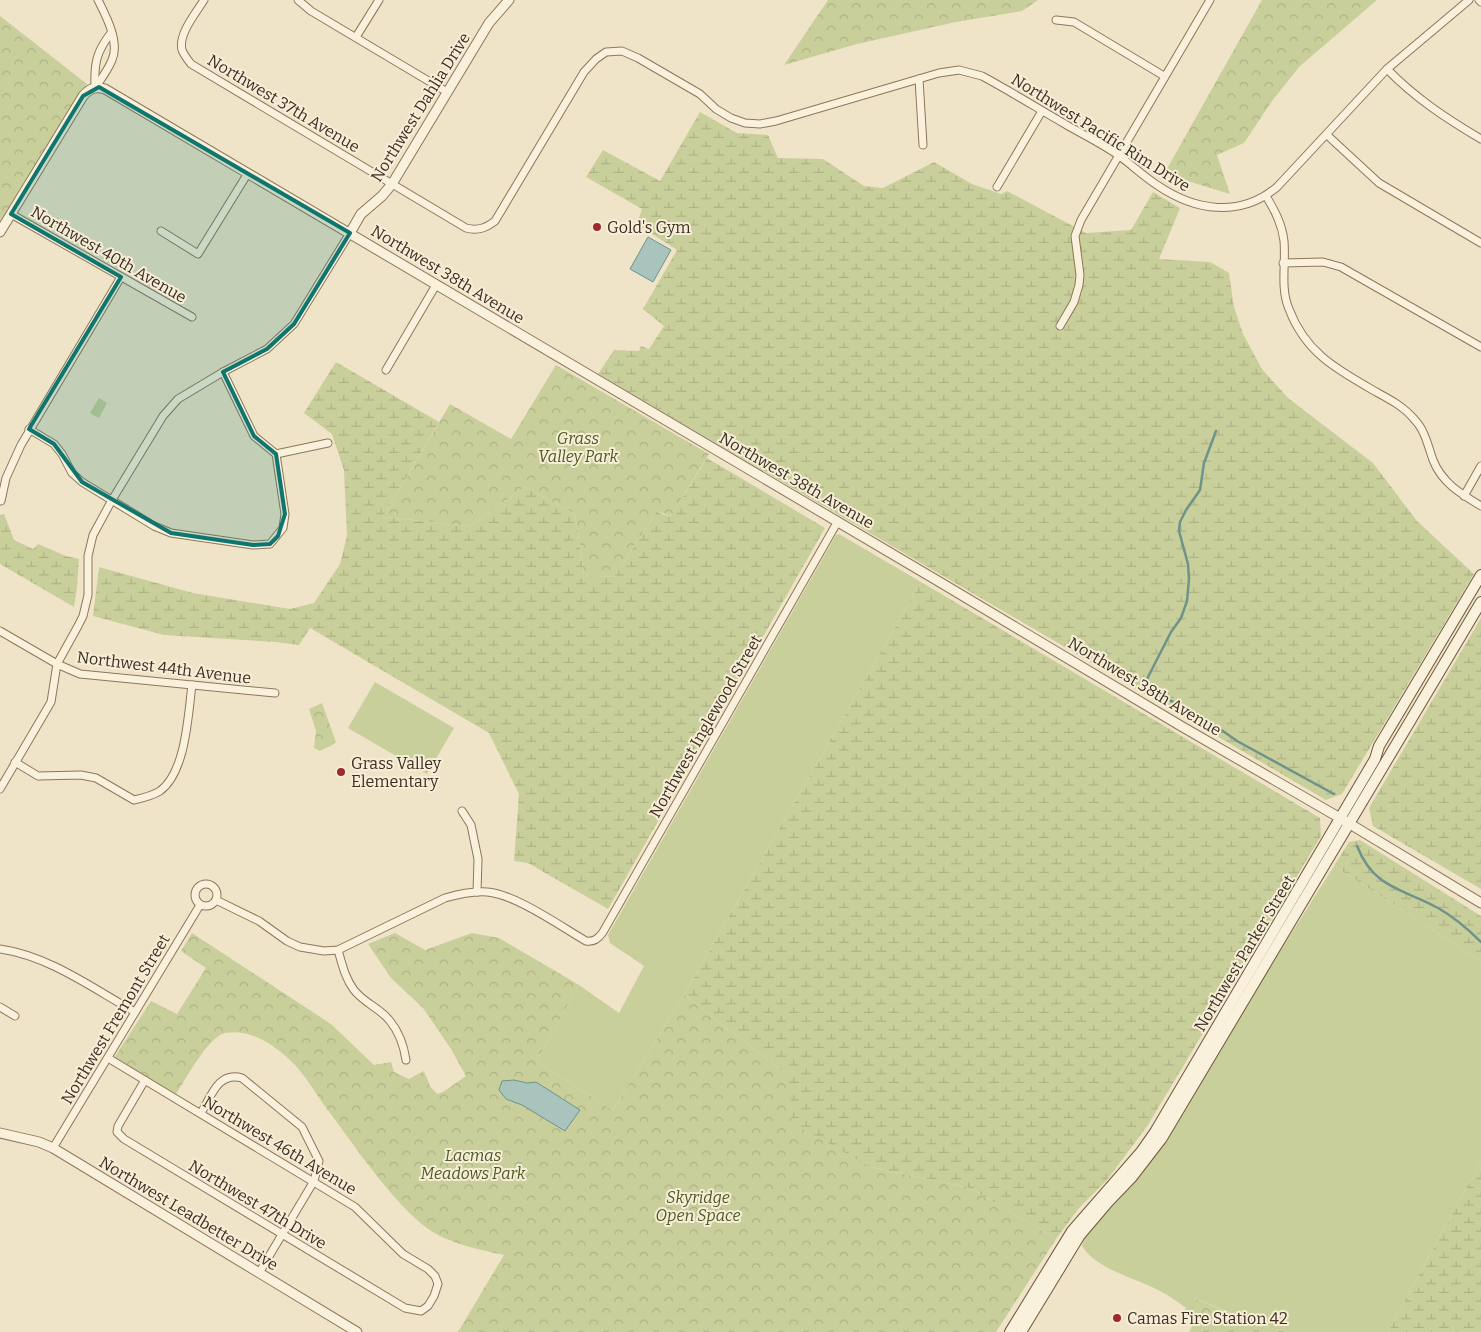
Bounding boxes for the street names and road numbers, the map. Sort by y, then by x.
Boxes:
street label: Northwest Dahlia Drive [367,29,474,185]
street label: Northwest 37th Avenue [204,50,363,156]
street label: Northwest Pacific Rim Drive [1008,69,1194,195]
street label: Northwest 40th Avenue [28,202,190,307]
street label: Northwest 38th Avenue [368,221,528,328]
street label: Northwest 38th Avenue [716,428,877,533]
street label: Northwest Inglewood Street [645,631,766,821]
street label: Northwest 38th Avenue [1065,633,1225,740]
street label: Northwest 44th Avenue [76,647,252,688]
street label: Northwest Parker Street [1190,871,1299,1035]
street label: Northwest Fremont Street [57,931,174,1108]
street label: Northwest 46th Avenue [200,1092,360,1199]
street label: Northwest Leadbetter Drive [96,1152,282,1274]
street label: Northwest 47th Drive [186,1156,330,1253]

